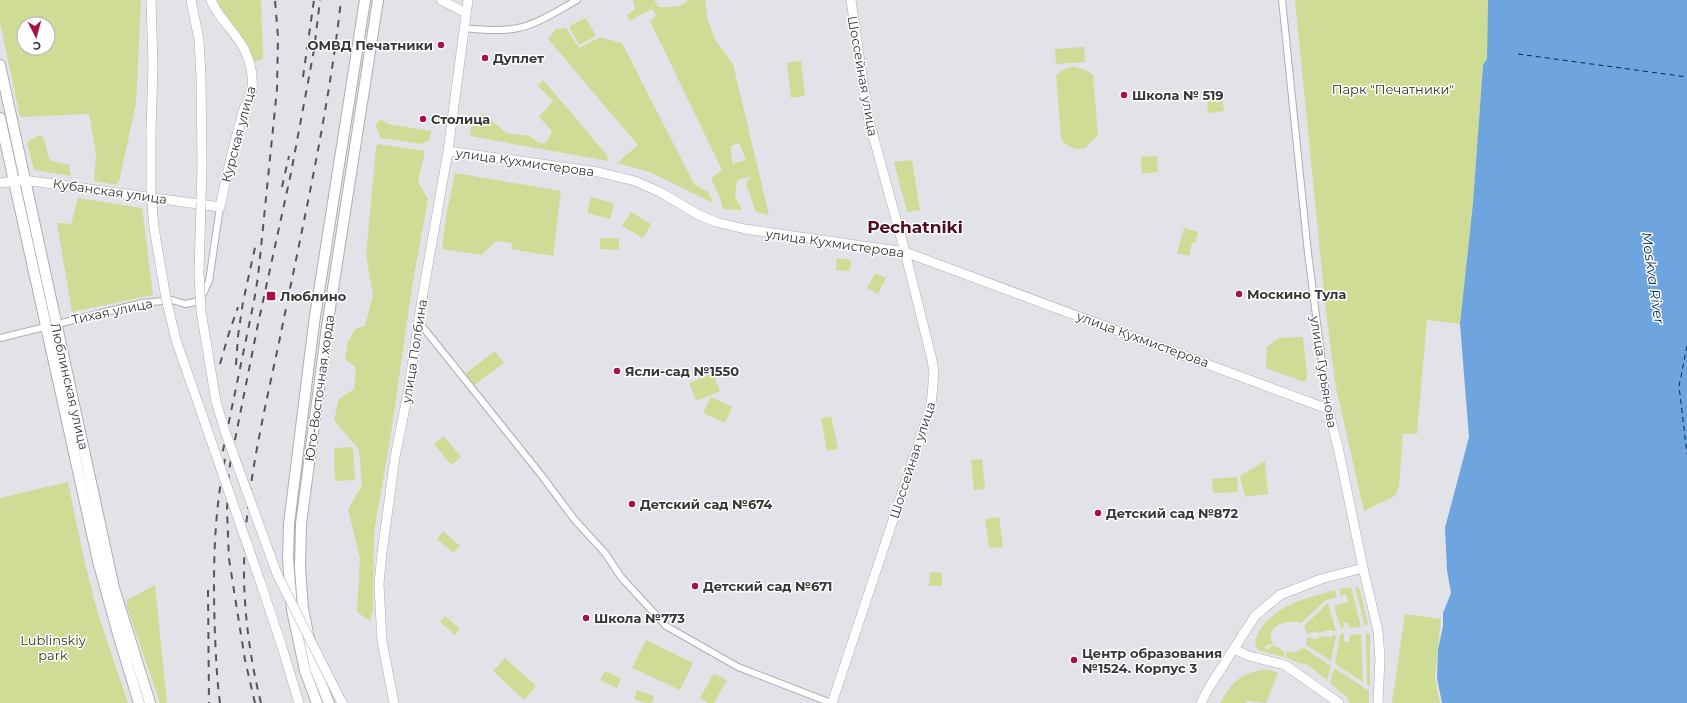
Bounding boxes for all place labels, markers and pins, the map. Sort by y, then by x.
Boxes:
place label: ОМВД Печатники [308,37,433,53]
marker: ОМВД Печатники [436,40,446,50]
place label: Дуплет [493,50,544,66]
marker: Дуплет [480,53,490,63]
place label: Школа № 519 [1132,87,1224,103]
marker: Школа № 519 [1119,90,1129,100]
place label: Столица [431,111,490,127]
marker: Столица [418,114,428,124]
place label: Москино Тула [1247,286,1347,302]
place label: Люблино [280,288,347,304]
marker: Москино Тула [1234,289,1244,299]
marker: Люблино [265,290,277,302]
place label: Ясли-сад №1550 [625,363,739,379]
marker: Ясли-сад №1550 [612,366,622,376]
place label: Детский сад №674 [640,496,772,512]
marker: Детский сад №674 [627,499,637,509]
place label: Детский сад №872 [1106,505,1238,521]
marker: Детский сад №872 [1093,508,1103,518]
place label: Детский сад №671 [703,578,832,594]
marker: Детский сад №671 [690,581,700,591]
place label: Школа №773 [594,610,685,626]
marker: Школа №773 [581,613,591,623]
place label: Центр образования №1524. Корпус 3 [1082,645,1222,676]
marker: Центр образования №1524. Корпус 3 [1069,655,1079,665]

